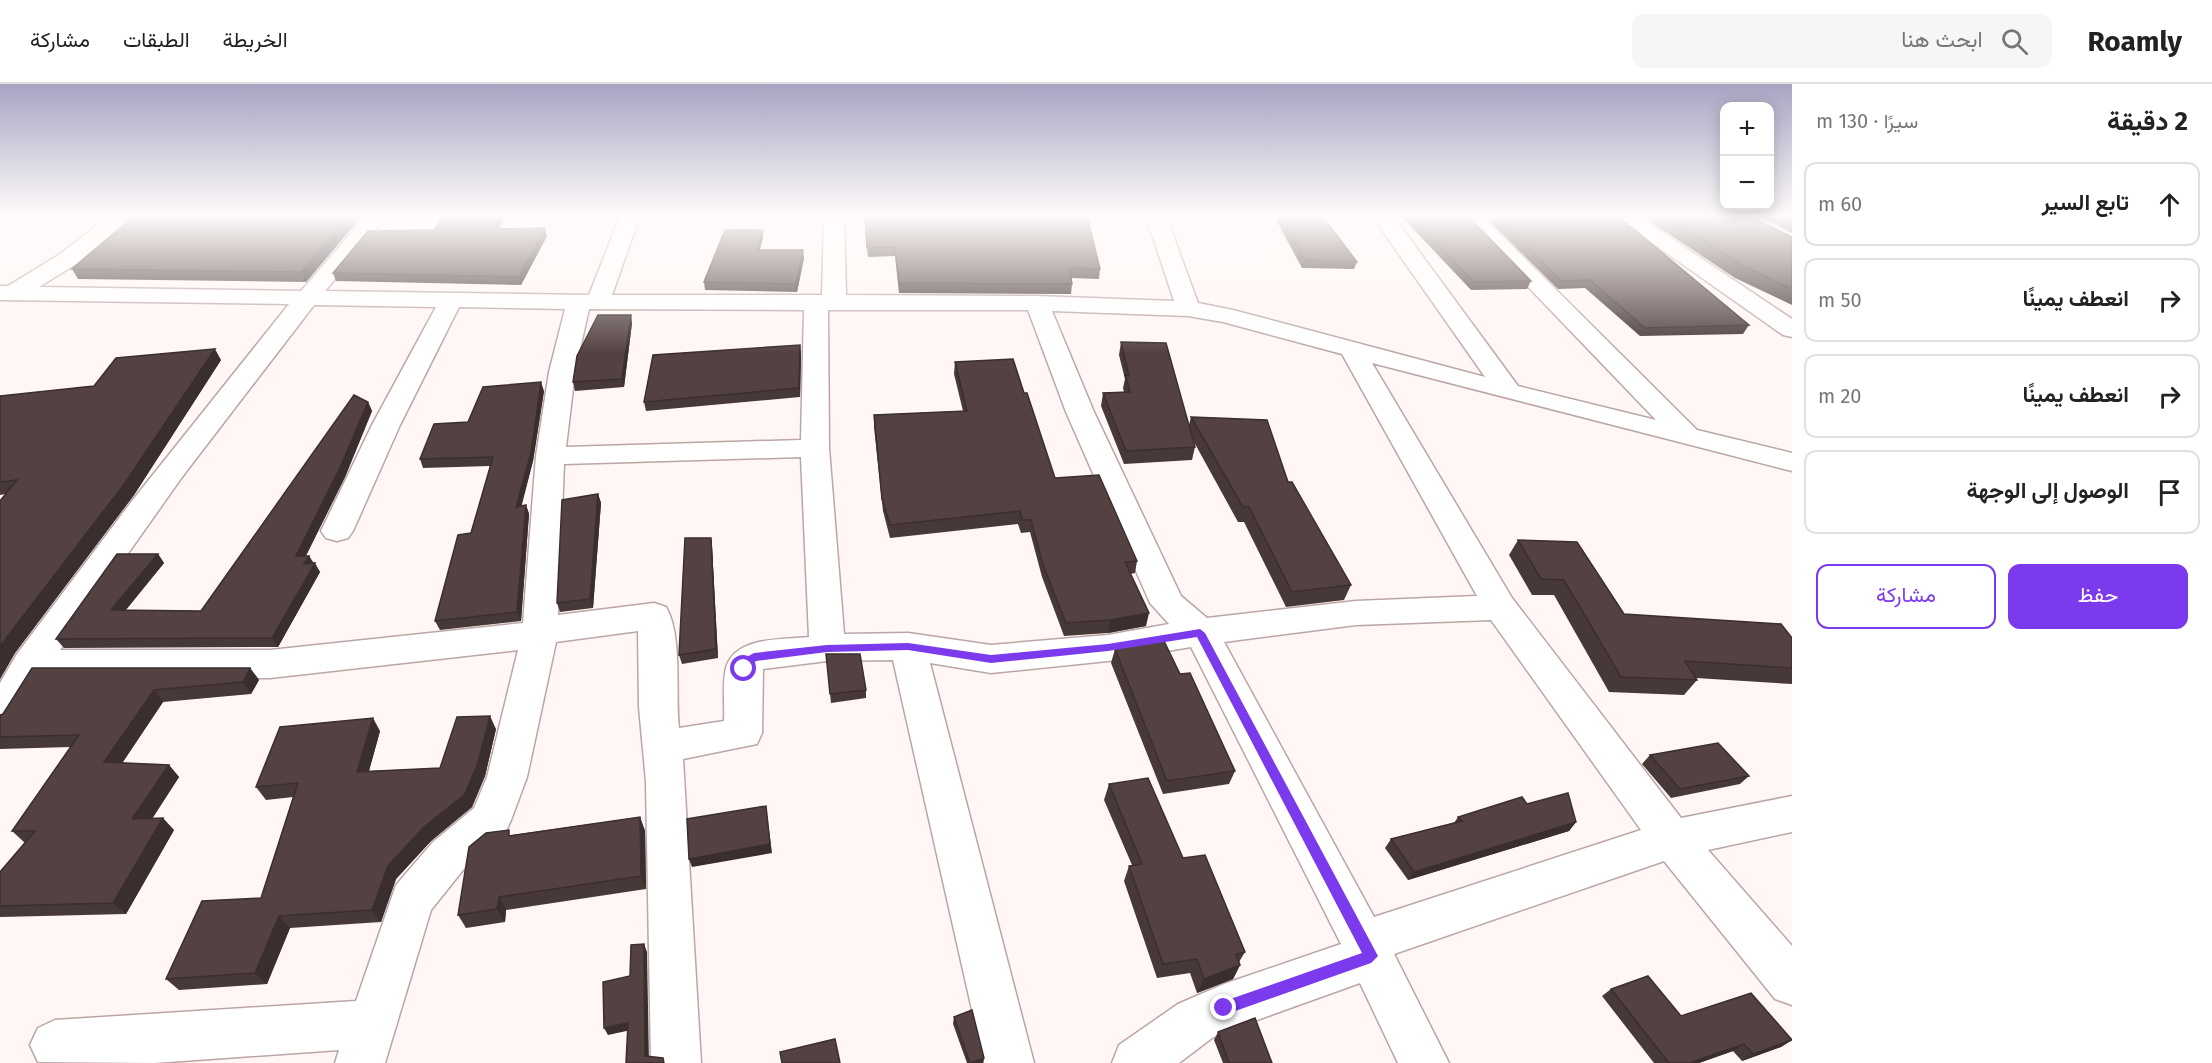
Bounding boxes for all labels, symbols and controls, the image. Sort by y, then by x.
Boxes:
search box [1632,14,2052,68]
icon: search [1998,25,2031,58]
text: Roamly [2088,25,2182,58]
text: ابحث هنا [1901,26,1983,53]
text: مشاركة [30,27,90,53]
text: الطبقات [123,27,190,53]
text: الخريطة [223,27,288,53]
map controls [1720,102,1774,210]
button: + [1720,102,1774,156]
text: 2 دقيقة [2107,106,2188,137]
text: سيرًا · 130 m [1816,109,1918,133]
button: − [1720,156,1774,210]
icon: ahead [2153,188,2186,221]
text: تابع السير [2042,189,2129,216]
text: 60 m [1818,192,1862,216]
icon: right [2153,284,2186,317]
text: انعطف يمينًا [2022,285,2129,312]
text: 50 m [1818,288,1862,312]
icon: right [2153,380,2186,413]
text: انعطف يمينًا [2022,381,2129,408]
text: 20 m [1818,384,1862,408]
icon: arrive [2153,476,2186,509]
text: الوصول إلى الوجهة [1966,477,2129,504]
button: مشاركة [1816,564,1996,629]
button: حفظ [2008,564,2188,629]
route start [730,655,756,681]
route end [1210,994,1236,1020]

